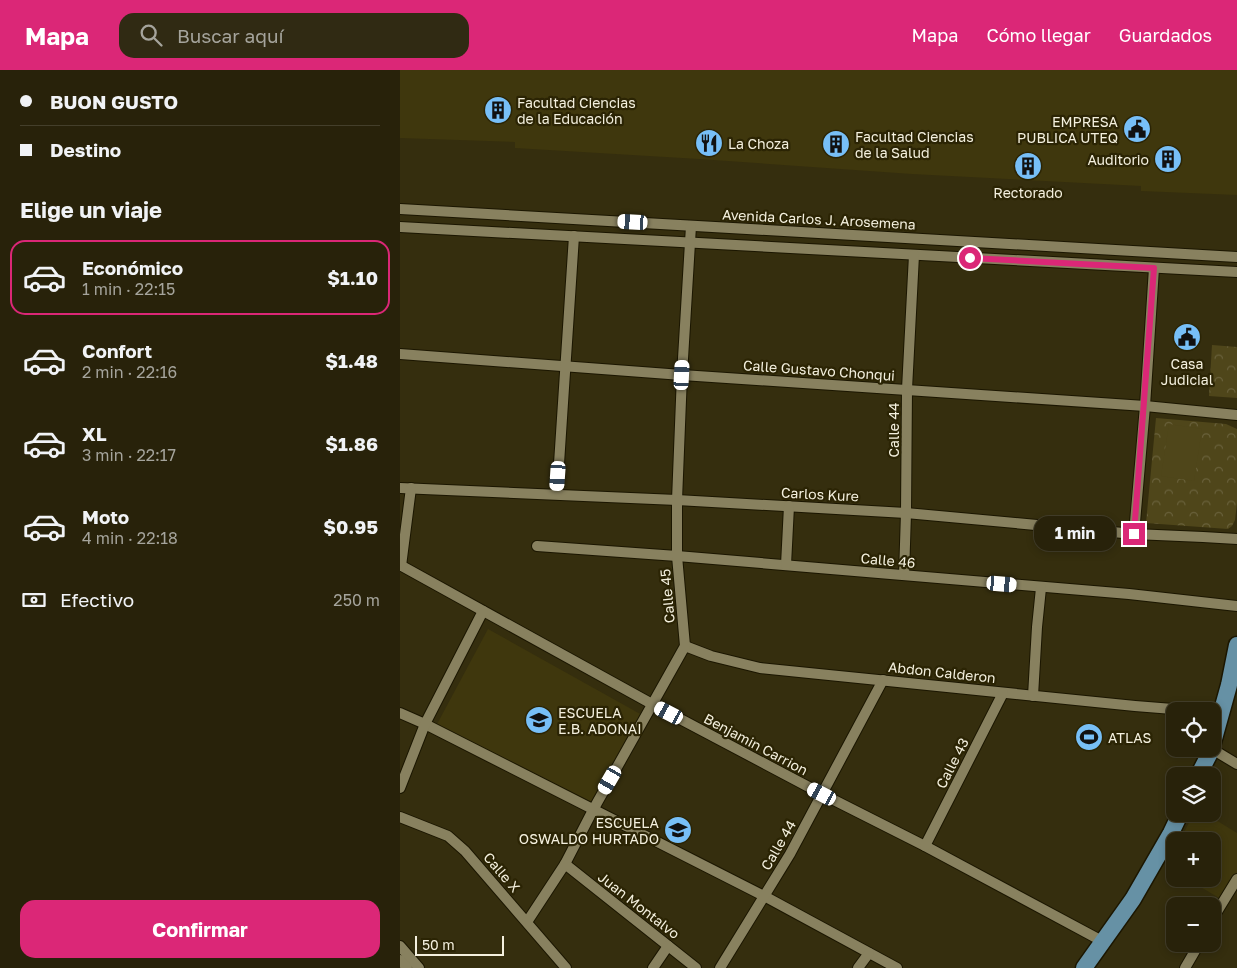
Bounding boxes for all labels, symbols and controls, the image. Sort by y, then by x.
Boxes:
search box [119,13,469,58]
text: Mapa [25,21,89,50]
icon: search [137,21,165,49]
text: Buscar aquí [177,24,284,47]
text: Mapa [912,24,958,46]
text: Cómo llegar [986,24,1091,46]
text: Guardados [1119,24,1212,46]
text: BUON GUSTO [50,90,178,113]
place label: Facultad Ciencias de la Educación [517,94,636,127]
building icon: Facultad Ciencias de la Educación [483,95,513,125]
place label: EMPRESA PUBLICA UTEQ [1017,113,1119,146]
public building icon: EMPRESA PUBLICA UTEQ [1122,114,1152,144]
restaurant icon: La Choza [694,128,724,158]
place label: Facultad Ciencias de la Salud [855,128,974,161]
building icon: Facultad Ciencias de la Salud [821,129,851,159]
place label: La Choza [728,135,789,152]
text: Destino [50,138,121,161]
building icon: Auditorio [1153,144,1183,174]
building icon: Rectorado [1013,151,1043,181]
place label: Auditorio [1087,151,1149,168]
place label: Rectorado [993,184,1063,201]
text: Elige un viaje [20,196,162,223]
street label: Avenida Carlos J. Arosemena [722,205,916,233]
car [617,214,648,230]
route start [959,247,981,269]
icon: car [22,255,67,300]
text: Económico [82,256,183,279]
text: $1.10 [327,266,378,289]
text: 1 min · 22:15 [82,279,175,299]
public building icon: Casa Judicial [1172,322,1202,352]
icon: car [22,338,67,383]
text: Confort [82,339,152,362]
text: $1.48 [325,349,378,372]
place label: Casa Judicial [1161,355,1213,388]
street label: Calle Gustavo Chonqui [742,356,896,384]
car [673,360,690,390]
text: 2 min · 22:16 [82,362,177,382]
street label: Calle 44 [885,403,902,457]
icon: car [22,421,67,466]
text: XL [82,422,107,445]
text: $1.86 [325,432,378,455]
text: 3 min · 22:17 [82,445,176,465]
car [549,461,566,491]
street label: Carlos Kure [781,483,859,505]
icon: car [22,504,67,549]
text: Moto [82,505,129,528]
text: $0.95 [323,515,378,538]
callout: 1 min [1034,516,1116,552]
text: 1 min [1055,523,1095,543]
route end [1123,523,1145,545]
text: 4 min · 22:18 [82,528,178,548]
street label: Calle 46 [860,549,916,571]
street label: Calle 45 [656,568,678,624]
car [986,575,1017,593]
icon: cash [20,586,48,614]
text: Efectivo [60,588,134,611]
text: 250 m [333,590,380,610]
street label: Abdon Calderon [887,658,997,686]
car [652,699,685,727]
map controls [1166,702,1221,952]
button: locate [1166,702,1221,757]
place label: ESCUELA E.B. ADONAI [558,704,642,737]
school or university icon: ESCUELA E.B. ADONAI [524,705,554,735]
street label: Benjamin Carrion [701,709,811,779]
sports icon: ATLAS [1074,722,1104,752]
place label: ATLAS [1108,729,1152,746]
street label: Calle 43 [932,735,972,791]
car [596,763,623,797]
button: layers [1166,767,1221,822]
car [805,780,838,808]
place label: ESCUELA OSWALDO HURTADO [519,814,660,847]
school or university icon: ESCUELA OSWALDO HURTADO [663,815,693,845]
street label: Calle 44 [757,817,799,873]
button: + [1166,832,1221,887]
street label: Calle X [480,849,524,895]
street label: Juan Montalvo [595,868,683,942]
button: − [1166,897,1221,952]
button: Confirmar [20,900,380,958]
scale bar [415,933,504,956]
text: 50 m [422,936,455,953]

